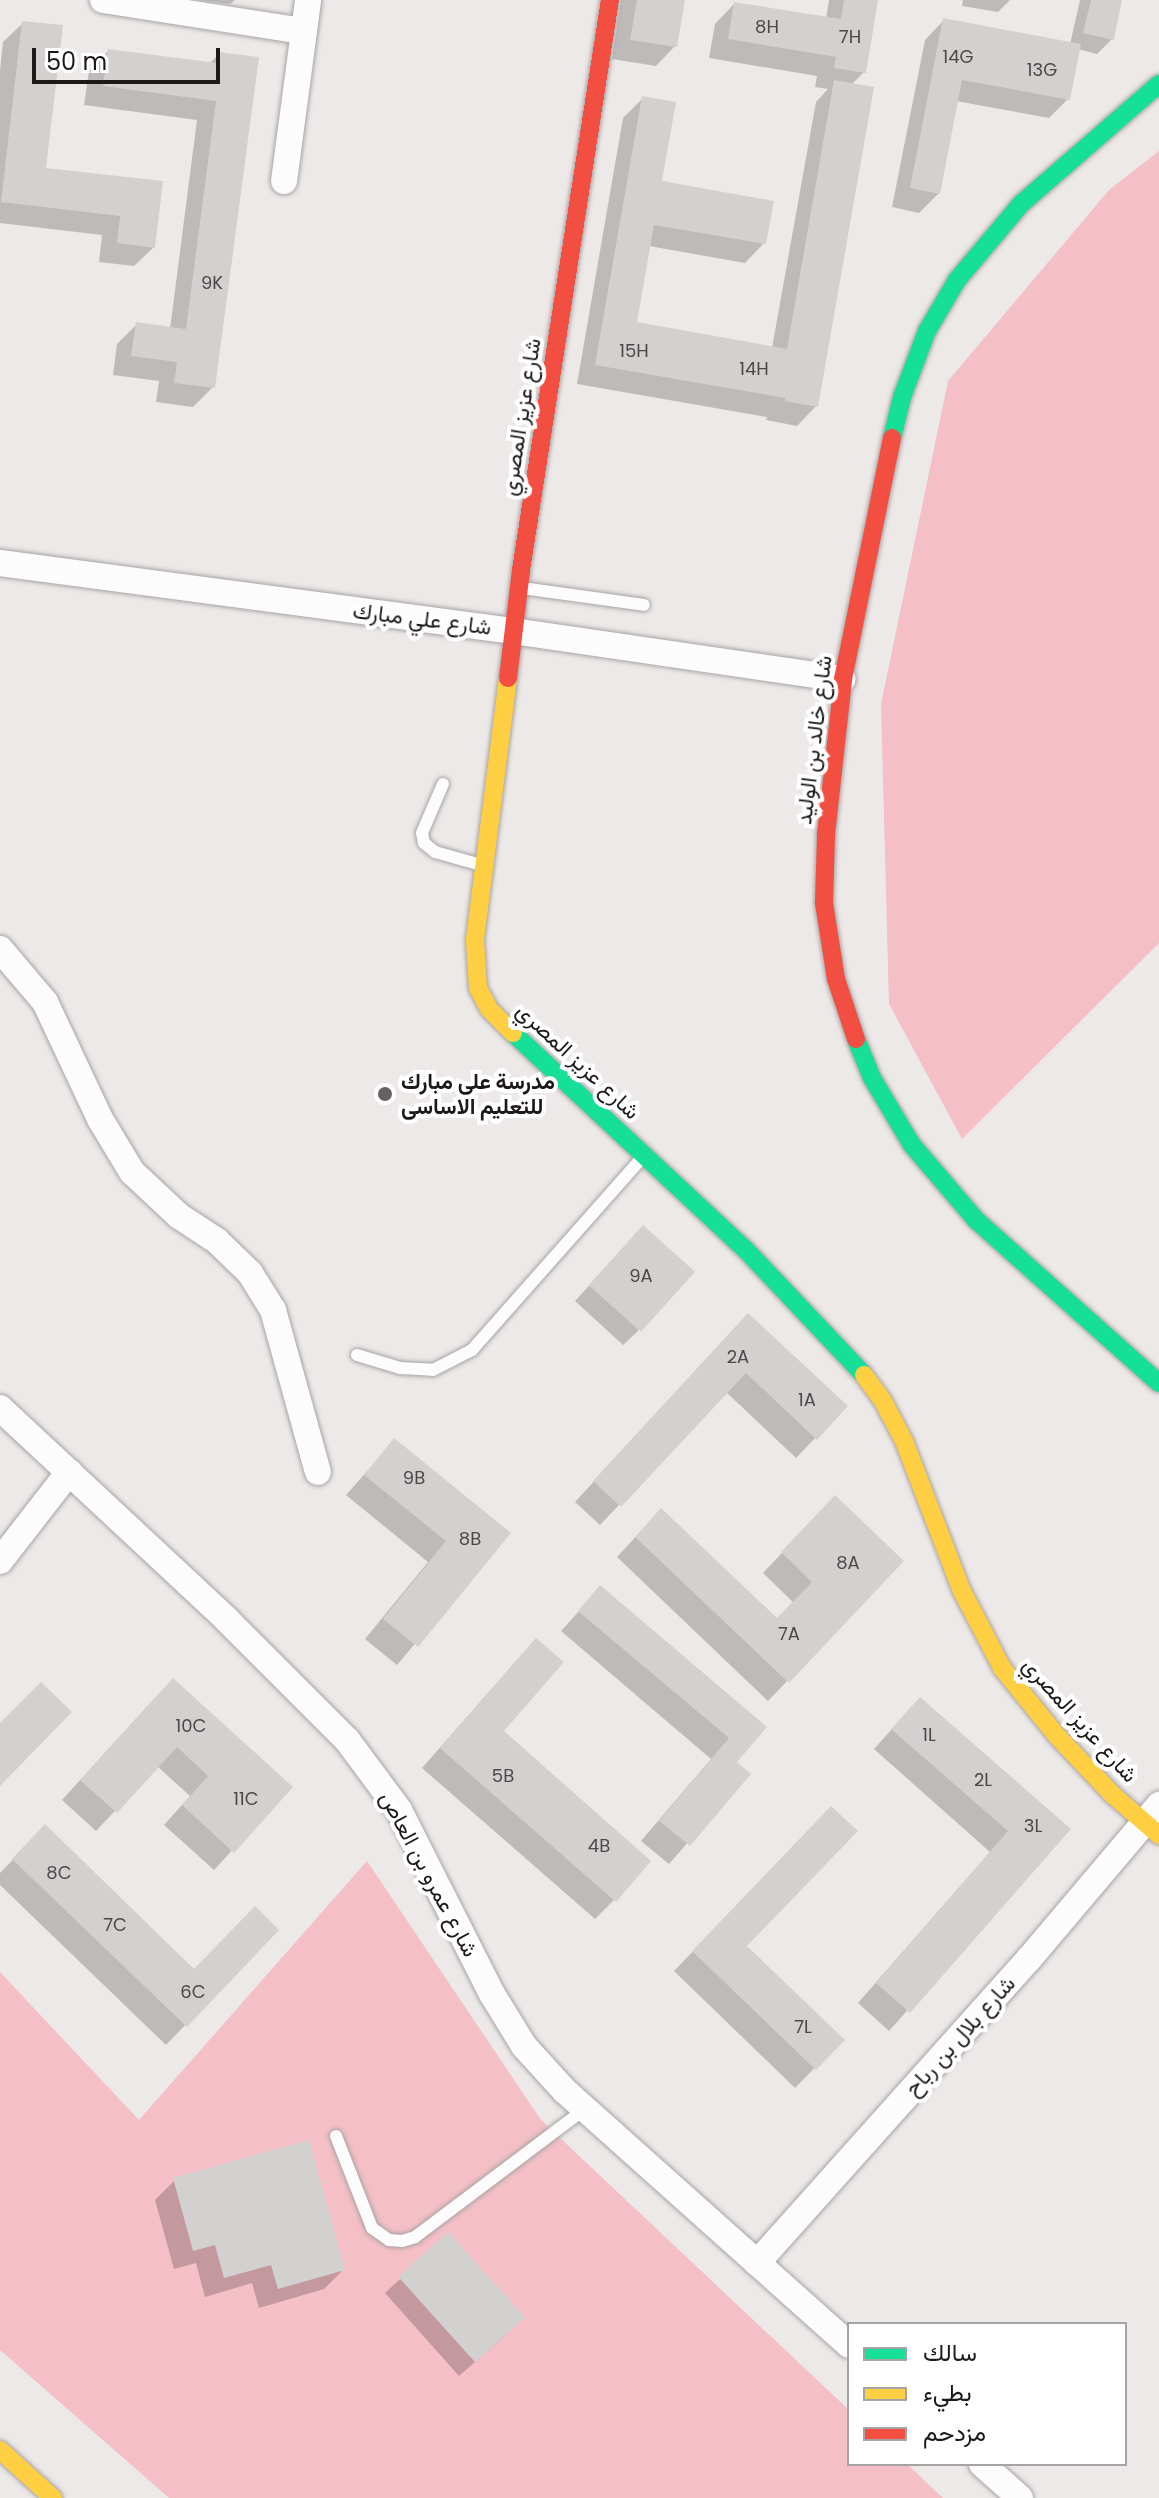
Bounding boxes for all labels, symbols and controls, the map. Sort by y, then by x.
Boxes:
house number: 8H [755,16,779,38]
house number: 7H [839,26,861,48]
scale bar [36,32,224,82]
text: 50 m [46,45,107,78]
house number: 14G [942,46,974,68]
house number: 13G [1027,59,1057,81]
house number: 9K [201,272,223,294]
street label: شارع عزيز المصري [496,336,546,498]
house number: 15H [619,340,649,362]
house number: 14H [739,358,769,380]
street label: شارع علي مبارك [351,597,493,641]
street label: شارع خالد بن الوليد [791,654,837,826]
street label: شارع عزيز المصري [511,997,645,1125]
place label: مدرسة على مبارك للتعليم الاساسى [401,1068,555,1120]
marker: مدرسة على مبارك للتعليم الاساسى [376,1085,394,1103]
house number: 9A [629,1265,653,1287]
house number: 2A [727,1346,749,1368]
house number: 1A [798,1389,816,1411]
house number: 9B [403,1467,425,1489]
house number: 8B [459,1528,481,1550]
house number: 8A [836,1552,860,1574]
house number: 7A [778,1623,800,1645]
street label: شارع عزيز المصري [1017,1652,1143,1788]
house number: 10C [176,1715,206,1737]
house number: 1L [922,1724,936,1746]
house number: 5B [492,1765,514,1787]
house number: 2L [974,1769,992,1791]
street label: شارع عمرو بن العاص [374,1787,484,1961]
house number: 11C [233,1788,259,1810]
house number: 3L [1024,1815,1042,1837]
house number: 4B [588,1835,610,1857]
house number: 8C [46,1862,72,1884]
house number: 7C [103,1914,127,1936]
street label: شارع بلال بن رباح [899,1971,1021,2101]
house number: 6C [180,1981,206,2003]
house number: 7L [794,2016,812,2038]
legend [847,2322,1127,2466]
text: سالك [923,2336,977,2369]
text: بطيء [923,2376,972,2409]
text: مزدحم [923,2416,986,2449]

